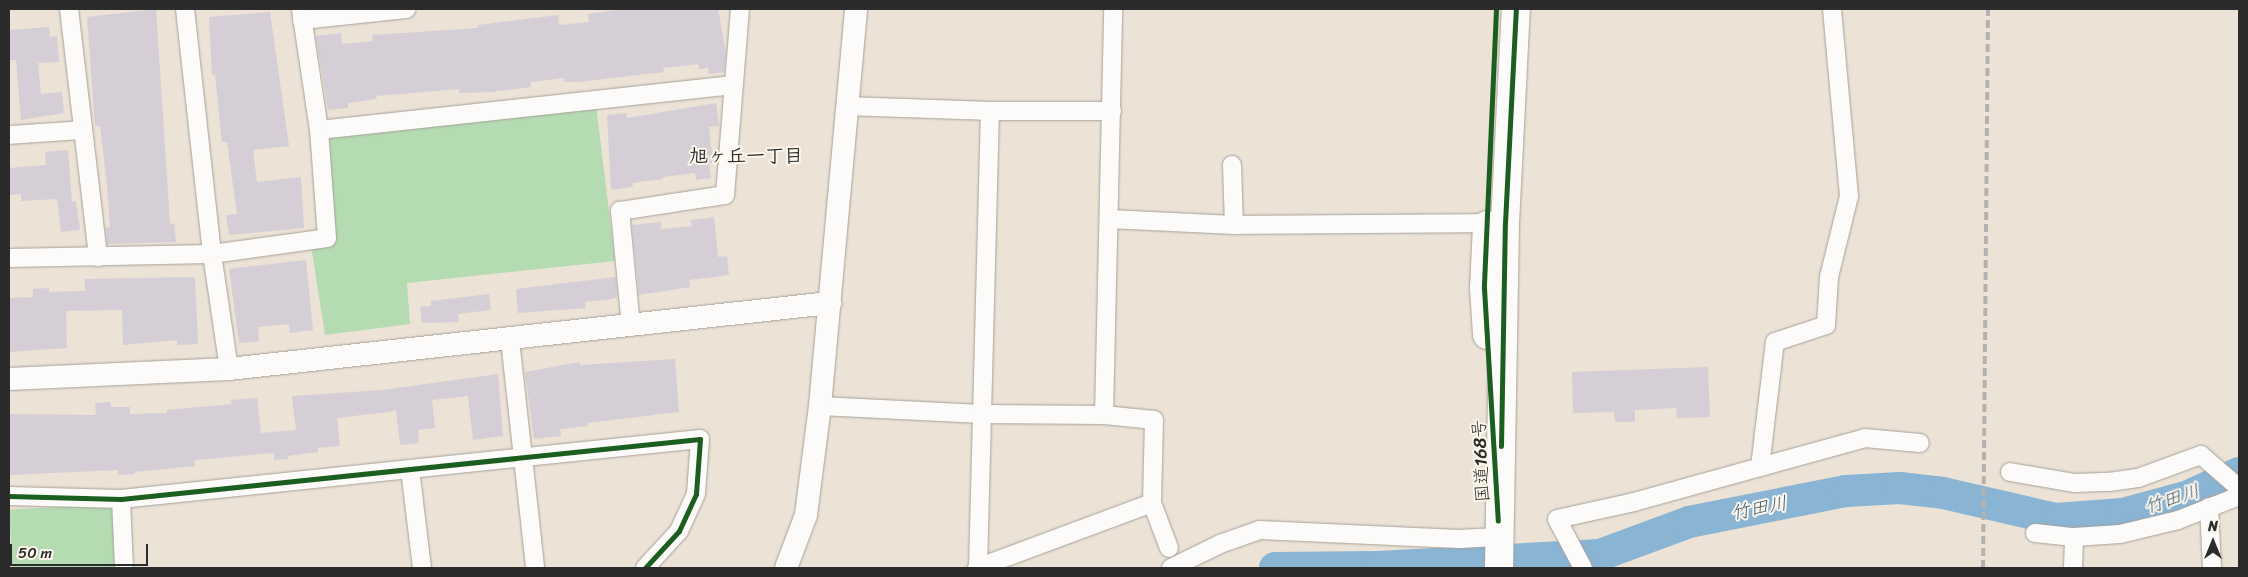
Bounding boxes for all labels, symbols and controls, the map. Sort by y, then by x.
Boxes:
district label: 旭ヶ丘一丁目 [689,145,803,167]
street label: 国道168号 [1468,419,1494,503]
water label: 竹田川 [2141,479,2203,519]
water label: 竹田川 [1729,491,1789,525]
text: N [2208,514,2218,539]
north arrow [2188,517,2238,567]
scale bar [12,534,150,566]
text: 50 m [18,540,52,566]

